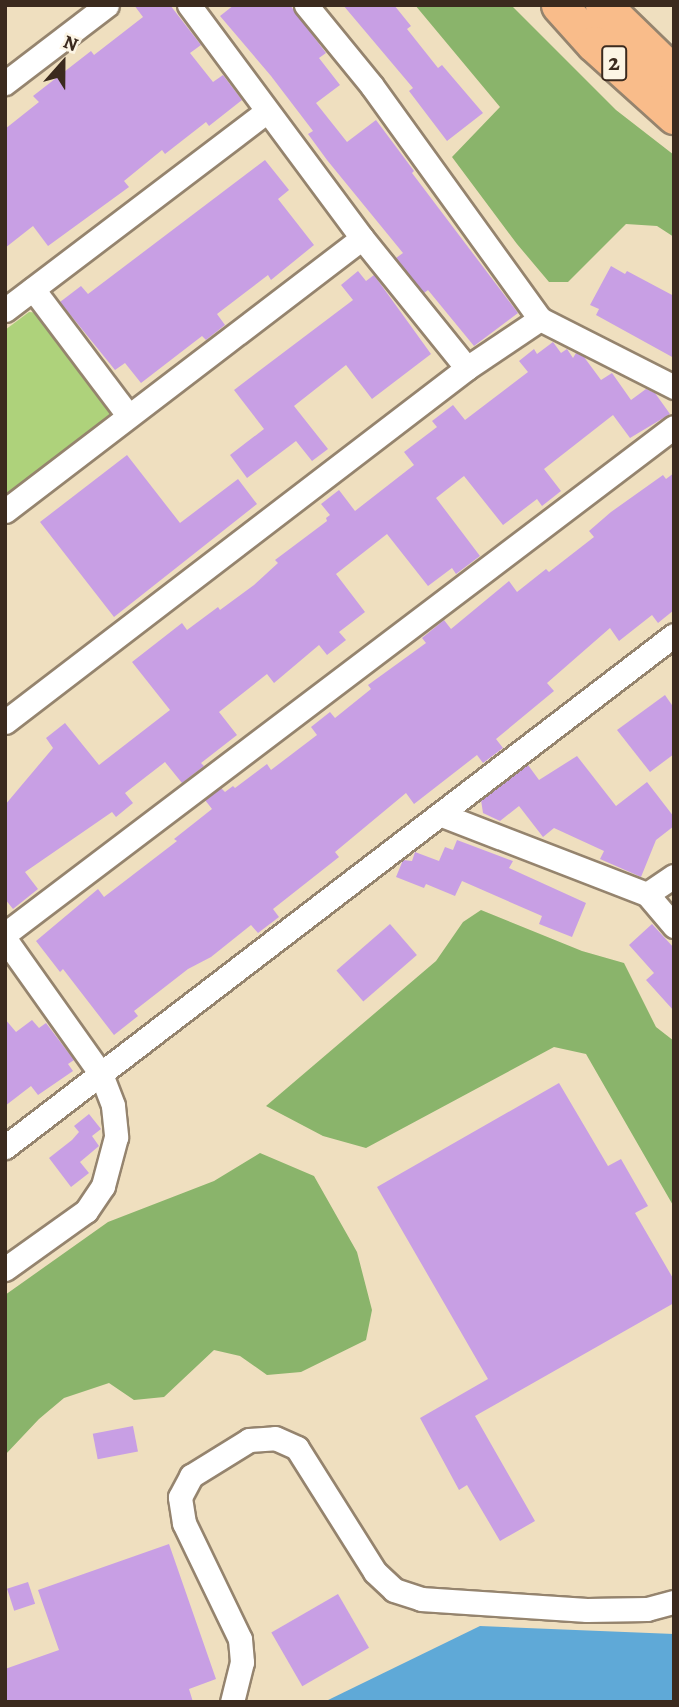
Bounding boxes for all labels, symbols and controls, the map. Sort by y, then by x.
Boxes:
north arrow [28,28,98,98]
text: N [59,29,82,58]
road number: 2 [600,42,628,84]

